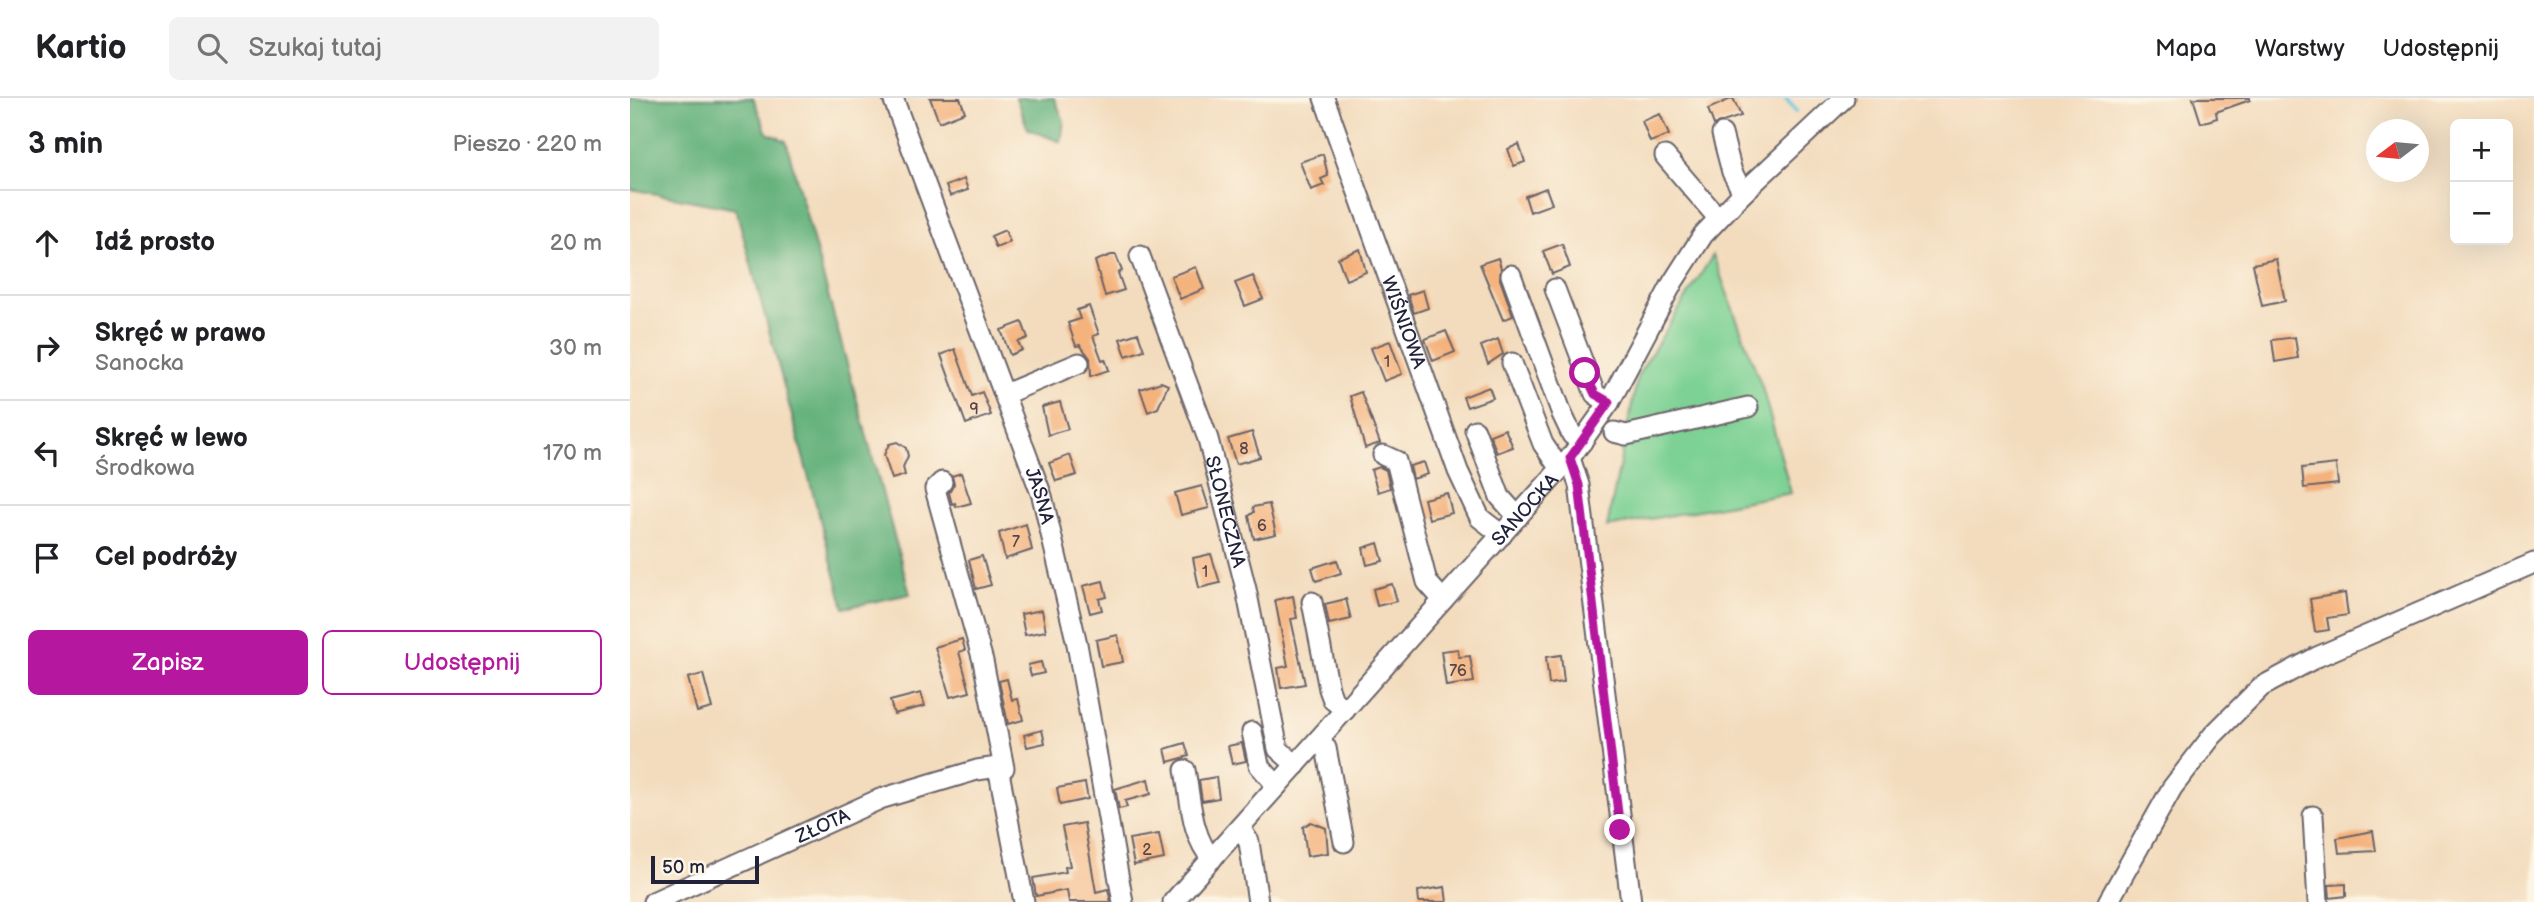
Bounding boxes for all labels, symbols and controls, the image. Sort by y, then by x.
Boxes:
search box [169,17,659,80]
text: Kartio [35,28,127,68]
icon: search [193,29,231,67]
text: Szukaj tutaj [249,33,382,64]
text: Mapa [2155,34,2217,63]
text: Warstwy [2255,34,2345,63]
text: Udostępnij [2383,34,2499,63]
north arrow [2366,119,2429,182]
map controls [2450,119,2513,245]
button: + [2450,119,2513,182]
text: 3 min [28,126,103,162]
text: Pieszo · 220 m [452,130,602,158]
button: − [2450,182,2513,245]
icon: ahead [28,224,66,262]
text: Idź prosto [95,227,215,258]
text: 20 m [550,229,602,257]
street label: WIŚNIOWA [1376,273,1430,372]
text: Skręć w prawo [95,318,266,349]
icon: right [28,329,66,367]
text: 30 m [549,334,602,362]
text: Sanocka [95,349,184,377]
house number: 1 [1384,353,1390,372]
route start [1569,357,1600,388]
house number: 9 [969,400,979,419]
text: Skręć w lewo [95,423,248,454]
icon: left [28,434,66,472]
text: 170 m [543,439,602,467]
house number: 8 [1239,440,1249,459]
text: Środkowa [95,454,195,482]
street label: SŁONECZNA [1200,454,1250,570]
street label: JASNA [1019,464,1058,527]
street label: SANOCKA [1487,469,1564,551]
house number: 6 [1257,517,1267,536]
house number: 7 [1012,533,1020,552]
icon: arrive [28,539,66,577]
text: Cel podróży [95,542,237,573]
house number: 1 [1202,563,1208,582]
button: Zapisz [28,630,308,695]
button: Udostępnij [322,630,602,695]
house number: 76 [1449,662,1467,681]
street label: ZŁOTA [791,804,854,849]
route end [1604,814,1635,845]
house number: 2 [1142,841,1152,860]
scale bar [651,853,760,885]
text: 50 m [662,856,705,879]

